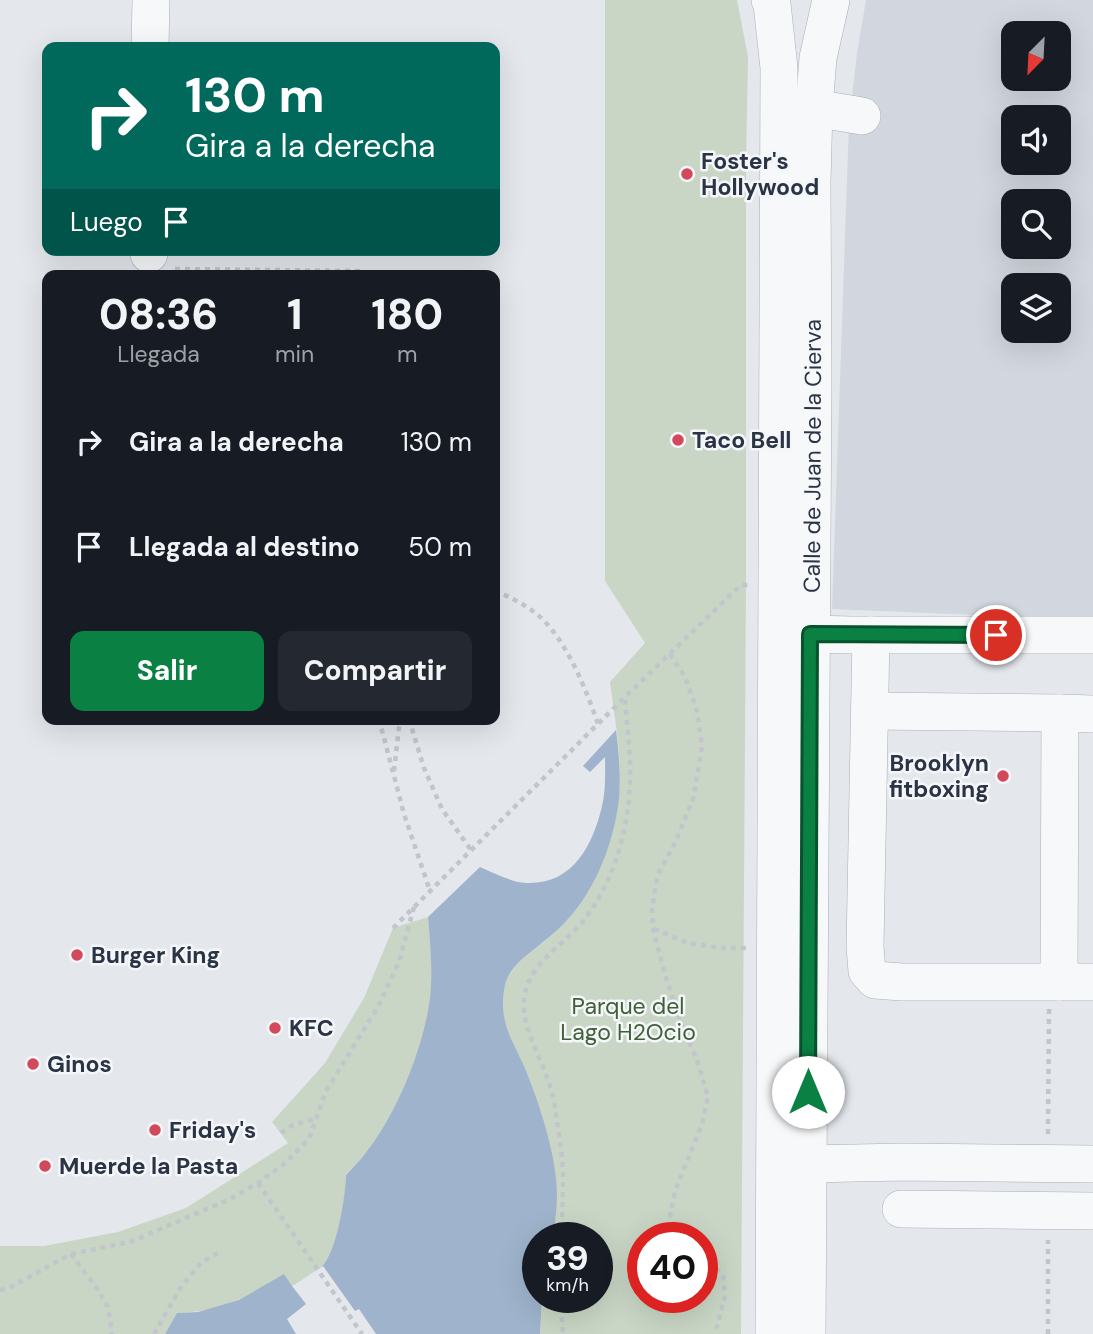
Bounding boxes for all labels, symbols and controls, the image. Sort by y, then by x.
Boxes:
north arrow [1001,21,1071,91]
map controls [1001,21,1071,343]
text: 130 m [185,63,325,127]
icon: right [70,70,161,161]
button: sound [1001,105,1071,175]
text: Gira a la derecha [185,125,435,167]
place label: Foster's Hollywood [701,146,819,202]
marker: Foster's Hollywood [679,166,695,182]
button: search [1001,189,1071,259]
icon: arrive [157,203,195,241]
text: Luego [70,205,143,239]
button: layers [1001,273,1071,343]
text: 08:36 [99,287,218,342]
text: 1 [287,287,302,342]
text: 180 [371,287,443,342]
street label: Calle de Juan de la Cierva [797,319,828,593]
text: Llegada [117,339,200,369]
text: min [275,339,314,369]
text: m [397,339,417,369]
icon: right [70,423,108,461]
text: Gira a la derecha [129,425,344,459]
text: 130 m [401,425,472,459]
place label: Taco Bell [692,425,791,455]
marker: Taco Bell [670,432,686,448]
icon: arrive [70,528,108,566]
text: Llegada al destino [129,530,360,564]
text: 50 m [408,530,472,564]
pin [966,605,1026,665]
icon: arrive [977,616,1015,654]
button: Salir [70,631,264,711]
button: Compartir [278,631,472,711]
place label: Brooklyn fitboxing [889,748,989,804]
marker: Brooklyn fitboxing [995,768,1011,784]
place label: Burger King [91,940,220,970]
marker: Burger King [69,947,85,963]
park label: Parque del Lago H2Ocio [560,991,696,1047]
place label: KFC [289,1013,334,1043]
marker: KFC [267,1020,283,1036]
place label: Ginos [47,1049,112,1079]
position arrow [771,1055,845,1129]
marker: Ginos [25,1056,41,1072]
place label: Friday's [169,1115,256,1145]
marker: Friday's [147,1122,163,1138]
place label: Muerde la Pasta [59,1151,238,1181]
marker: Muerde la Pasta [37,1158,53,1174]
speed limit sign: 40 [627,1222,718,1313]
text: 39 [546,1235,589,1281]
text: km/h [546,1273,589,1297]

